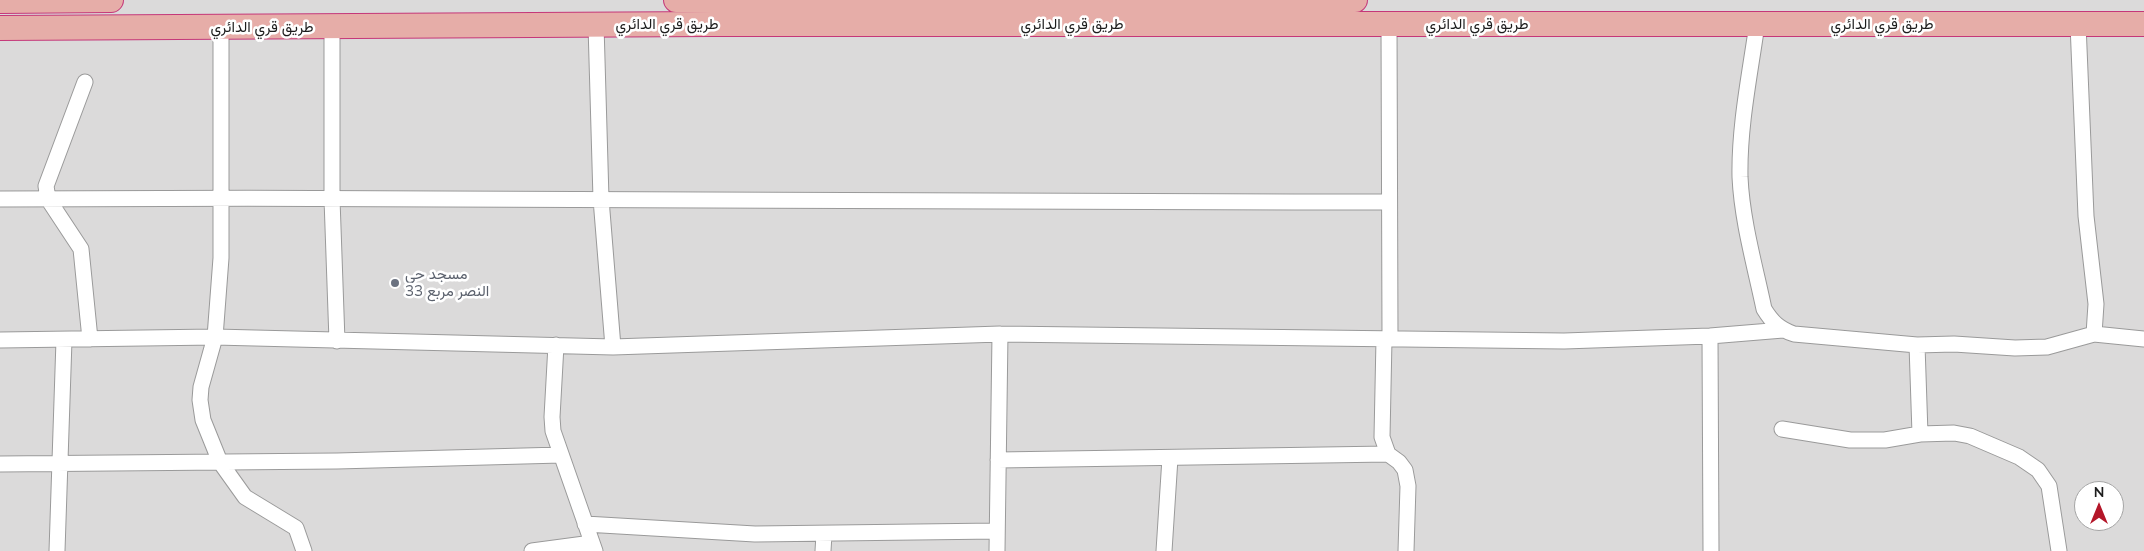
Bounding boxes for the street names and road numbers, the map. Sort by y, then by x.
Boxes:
street label: طريق قري الدائري [615,15,719,33]
street label: طريق قري الدائري [1020,15,1124,33]
street label: طريق قري الدائري [1425,15,1529,33]
street label: طريق قري الدائري [1830,15,1934,33]
street label: طريق قري الدائري [210,18,314,36]

